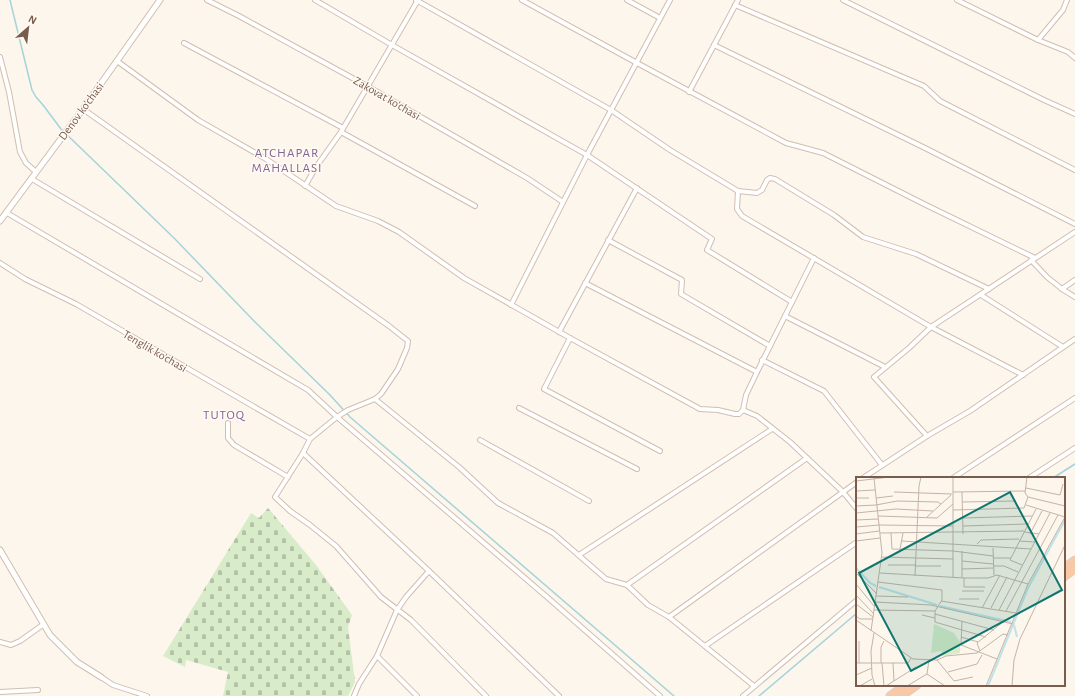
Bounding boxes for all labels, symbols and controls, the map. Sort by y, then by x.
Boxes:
north arrow [8,8,48,48]
text: N [26,13,38,26]
street label: Zakovat ko'chasi [352,74,422,122]
street label: Denov ko'chasi [56,80,106,142]
district label: ATCHAPAR MAHALLASI [251,147,323,175]
street label: Tenglik ko'chasi [121,328,189,374]
district label: TUTOQ [203,409,246,422]
inset map [856,477,1065,686]

